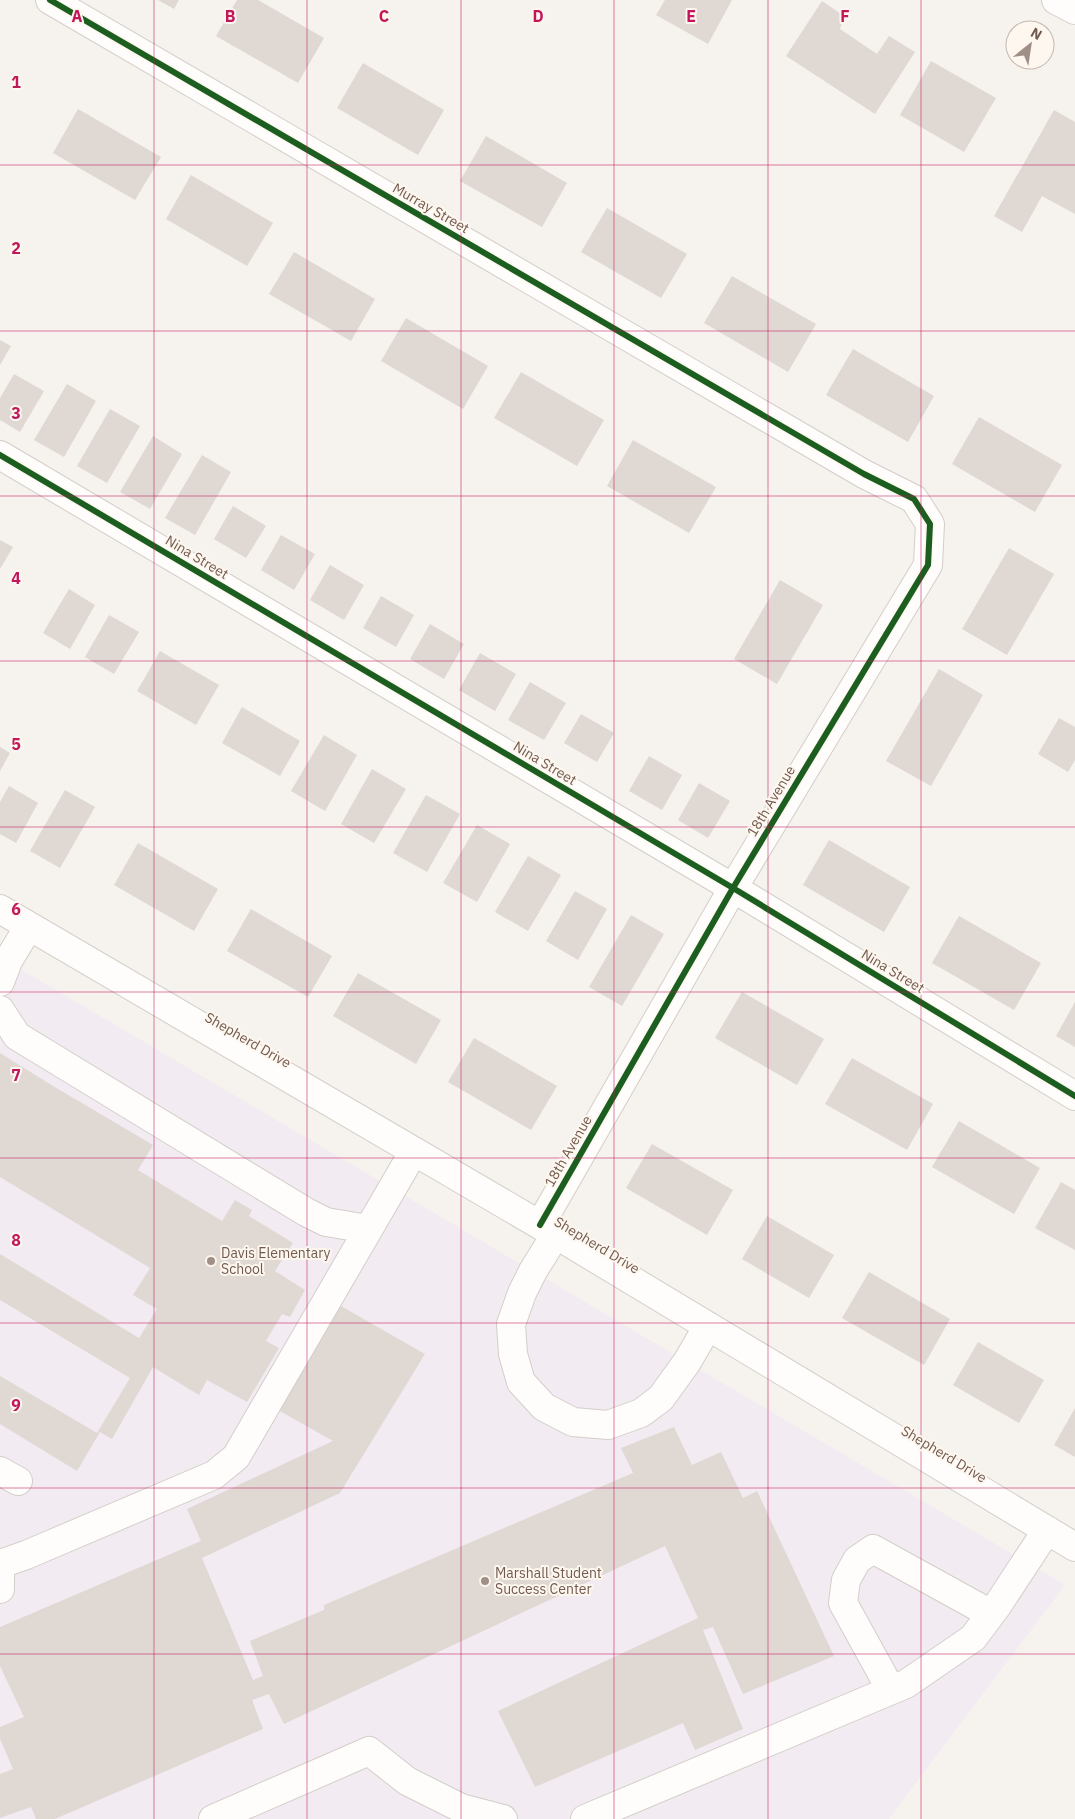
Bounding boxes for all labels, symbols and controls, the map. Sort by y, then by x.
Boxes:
text: A [72,6,83,26]
text: B [225,6,236,26]
text: C [379,6,389,26]
text: D [532,6,544,26]
text: E [686,6,696,26]
text: F [840,6,850,26]
north arrow [1005,20,1055,70]
text: N [1028,23,1045,44]
text: 1 [11,72,21,92]
street label: Murray Street [389,179,473,237]
text: 2 [11,238,21,258]
text: 3 [11,403,21,423]
street label: Nina Street [162,531,232,583]
text: 4 [11,568,21,588]
text: 5 [11,734,21,754]
street label: Nina Street [510,737,580,789]
street label: 18th Avenue [743,762,799,840]
text: 6 [11,899,21,919]
street label: Nina Street [858,945,928,997]
street label: Shepherd Drive [202,1008,295,1072]
text: 7 [11,1065,21,1085]
street label: 18th Avenue [540,1112,596,1190]
street label: Shepherd Drive [551,1212,643,1278]
text: 8 [11,1230,21,1250]
place label: Davis Elementary School [221,1244,330,1278]
marker: Davis Elementary School [205,1255,217,1267]
text: 9 [11,1395,21,1415]
street label: Shepherd Drive [898,1421,990,1487]
place label: Marshall Student Success Center [495,1564,602,1598]
marker: Marshall Student Success Center [479,1575,491,1587]

